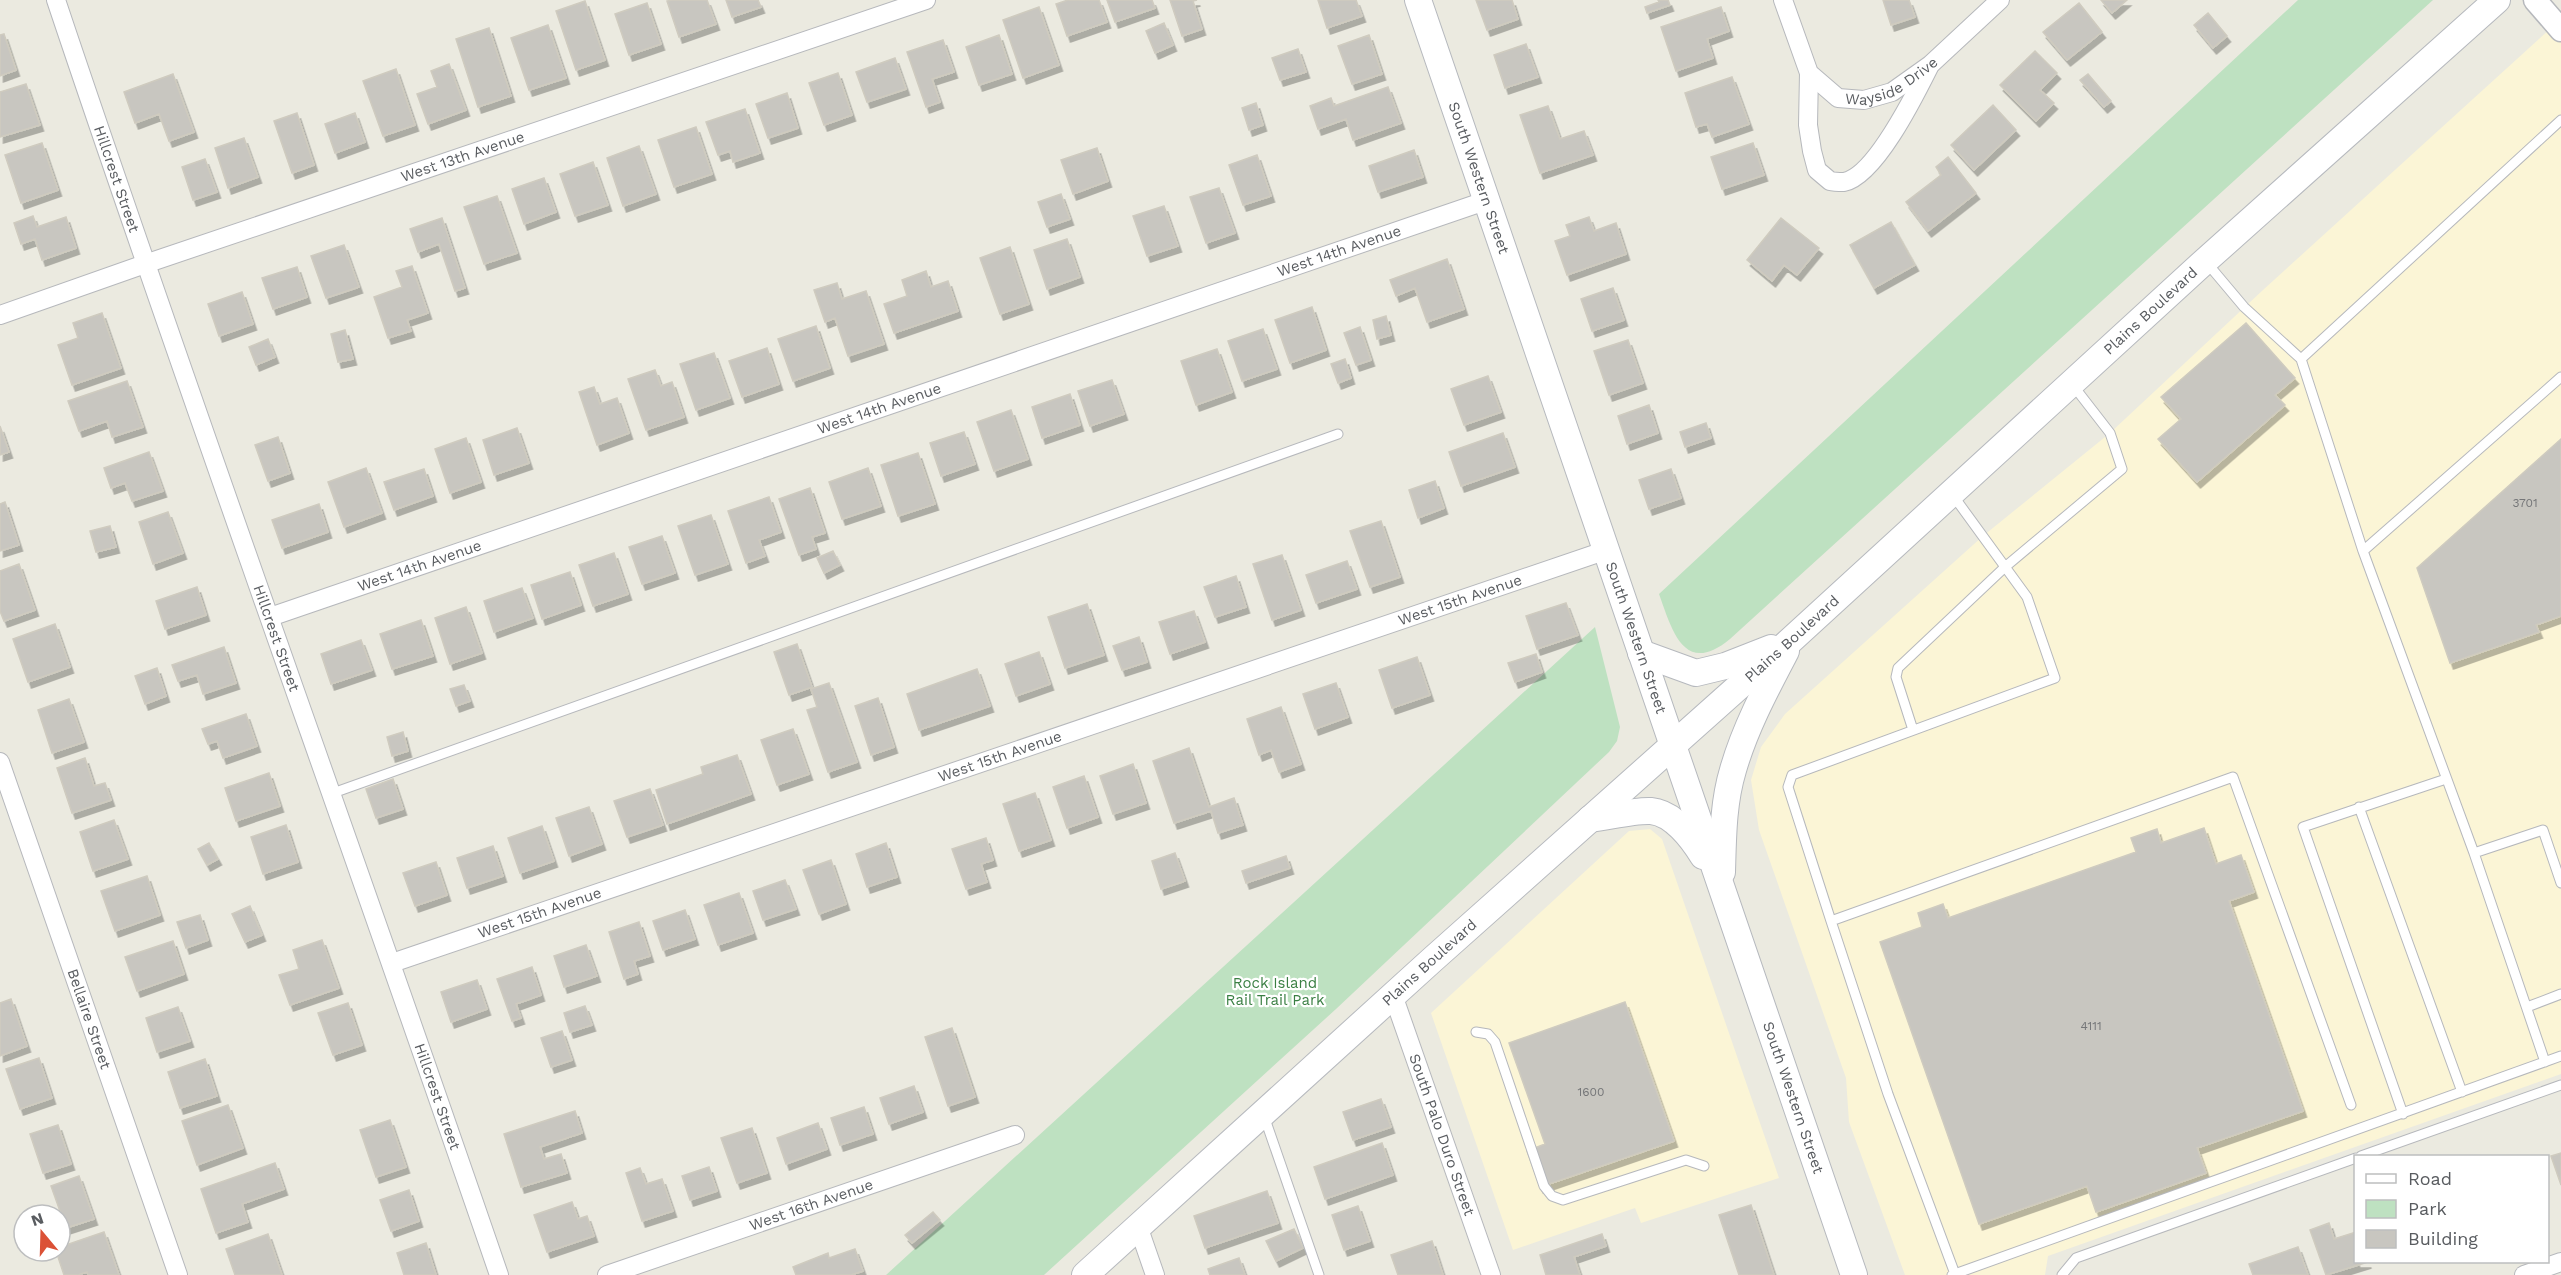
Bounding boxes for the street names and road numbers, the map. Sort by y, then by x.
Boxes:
street label: Wayside Drive [1845,53,1942,109]
street label: South Western Street [1445,100,1513,257]
street label: Hillcrest Street [90,123,143,235]
street label: West 13th Avenue [398,127,527,186]
street label: West 14th Avenue [1275,221,1403,281]
street label: Plains Boulevard [2100,263,2201,358]
street label: West 14th Avenue [815,379,944,438]
street label: West 14th Avenue [355,536,484,595]
street label: South Western Street [1602,559,1671,717]
street label: West 15th Avenue [1396,571,1524,629]
street label: Hillcrest Street [249,582,304,694]
street label: Plains Boulevard [1741,592,1843,686]
street label: West 15th Avenue [936,727,1064,786]
street label: West 15th Avenue [476,883,604,942]
street label: Plains Boulevard [1378,915,1480,1010]
street label: Bellaire Street [63,966,115,1072]
street label: South Western Street [1759,1019,1828,1177]
street label: Hillcrest Street [410,1041,464,1153]
street label: South Palo Duro Street [1405,1051,1479,1219]
street label: West 16th Avenue [747,1175,876,1234]

